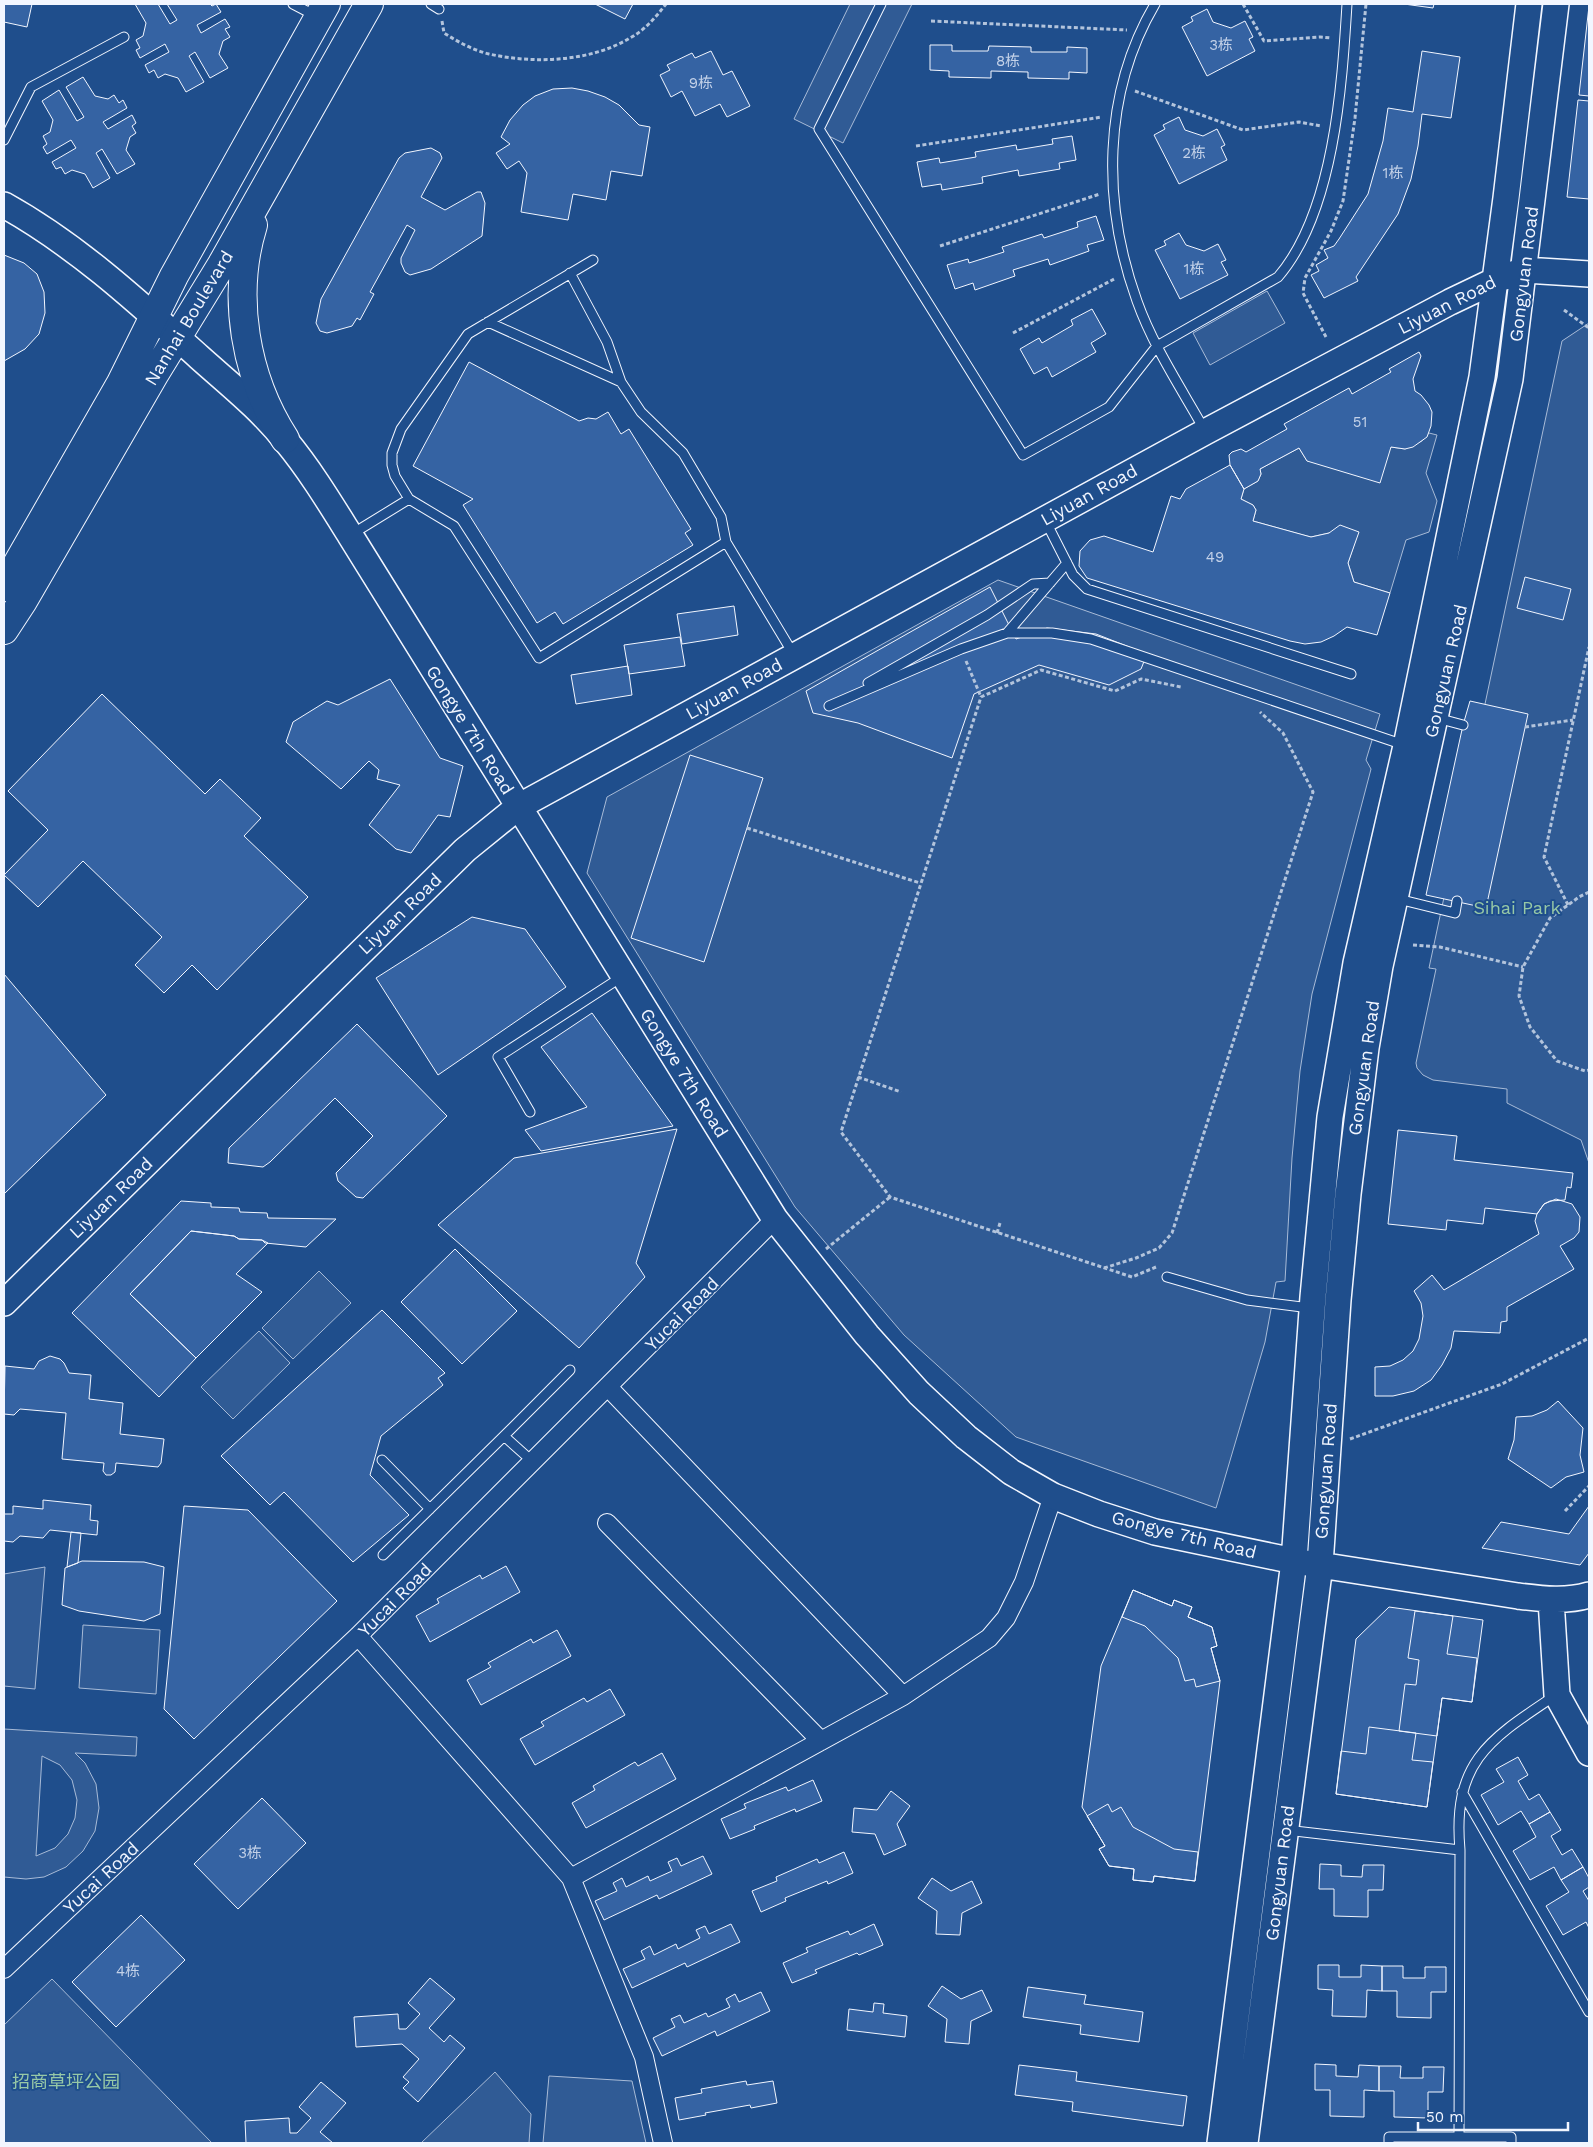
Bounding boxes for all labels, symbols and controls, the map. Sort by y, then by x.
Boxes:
house number: 3栋 [1209,36,1233,54]
house number: 8栋 [996,52,1020,70]
house number: 9栋 [689,74,713,92]
house number: 2栋 [1182,144,1206,162]
house number: 1栋 [1383,164,1403,182]
street label: Gongyuan Road [1505,205,1542,343]
street label: Nanhai Boulevard [140,246,237,389]
house number: 1栋 [1184,260,1204,278]
street label: Liyuan Road [1394,271,1499,338]
house number: 51 [1353,413,1367,431]
street label: Liyuan Road [1037,459,1141,530]
house number: 49 [1206,548,1224,566]
street label: Gongyuan Road [1420,602,1471,740]
street label: Liyuan Road [682,653,786,724]
street label: Gongye 7th Road [422,661,519,798]
street label: Liyuan Road [354,869,446,958]
park label: Sihai Park [1473,897,1561,918]
street label: Gongyuan Road [1344,999,1383,1137]
street label: Gongye 7th Road [636,1004,733,1141]
street label: Liyuan Road [65,1153,157,1242]
street label: Yucai Road [640,1272,723,1355]
street label: Gongyuan Road [1310,1402,1341,1540]
street label: Gongye 7th Road [1110,1506,1259,1563]
street label: Yucai Road [353,1558,436,1641]
street label: Gongyuan Road [1261,1804,1298,1942]
street label: Yucai Road [59,1837,143,1918]
house number: 3栋 [238,1844,262,1862]
house number: 4栋 [116,1962,140,1980]
park label: 招商草坪公园 [12,2071,120,2092]
scale bar [1418,2100,1568,2132]
text: 50 m [1426,2108,1463,2126]

